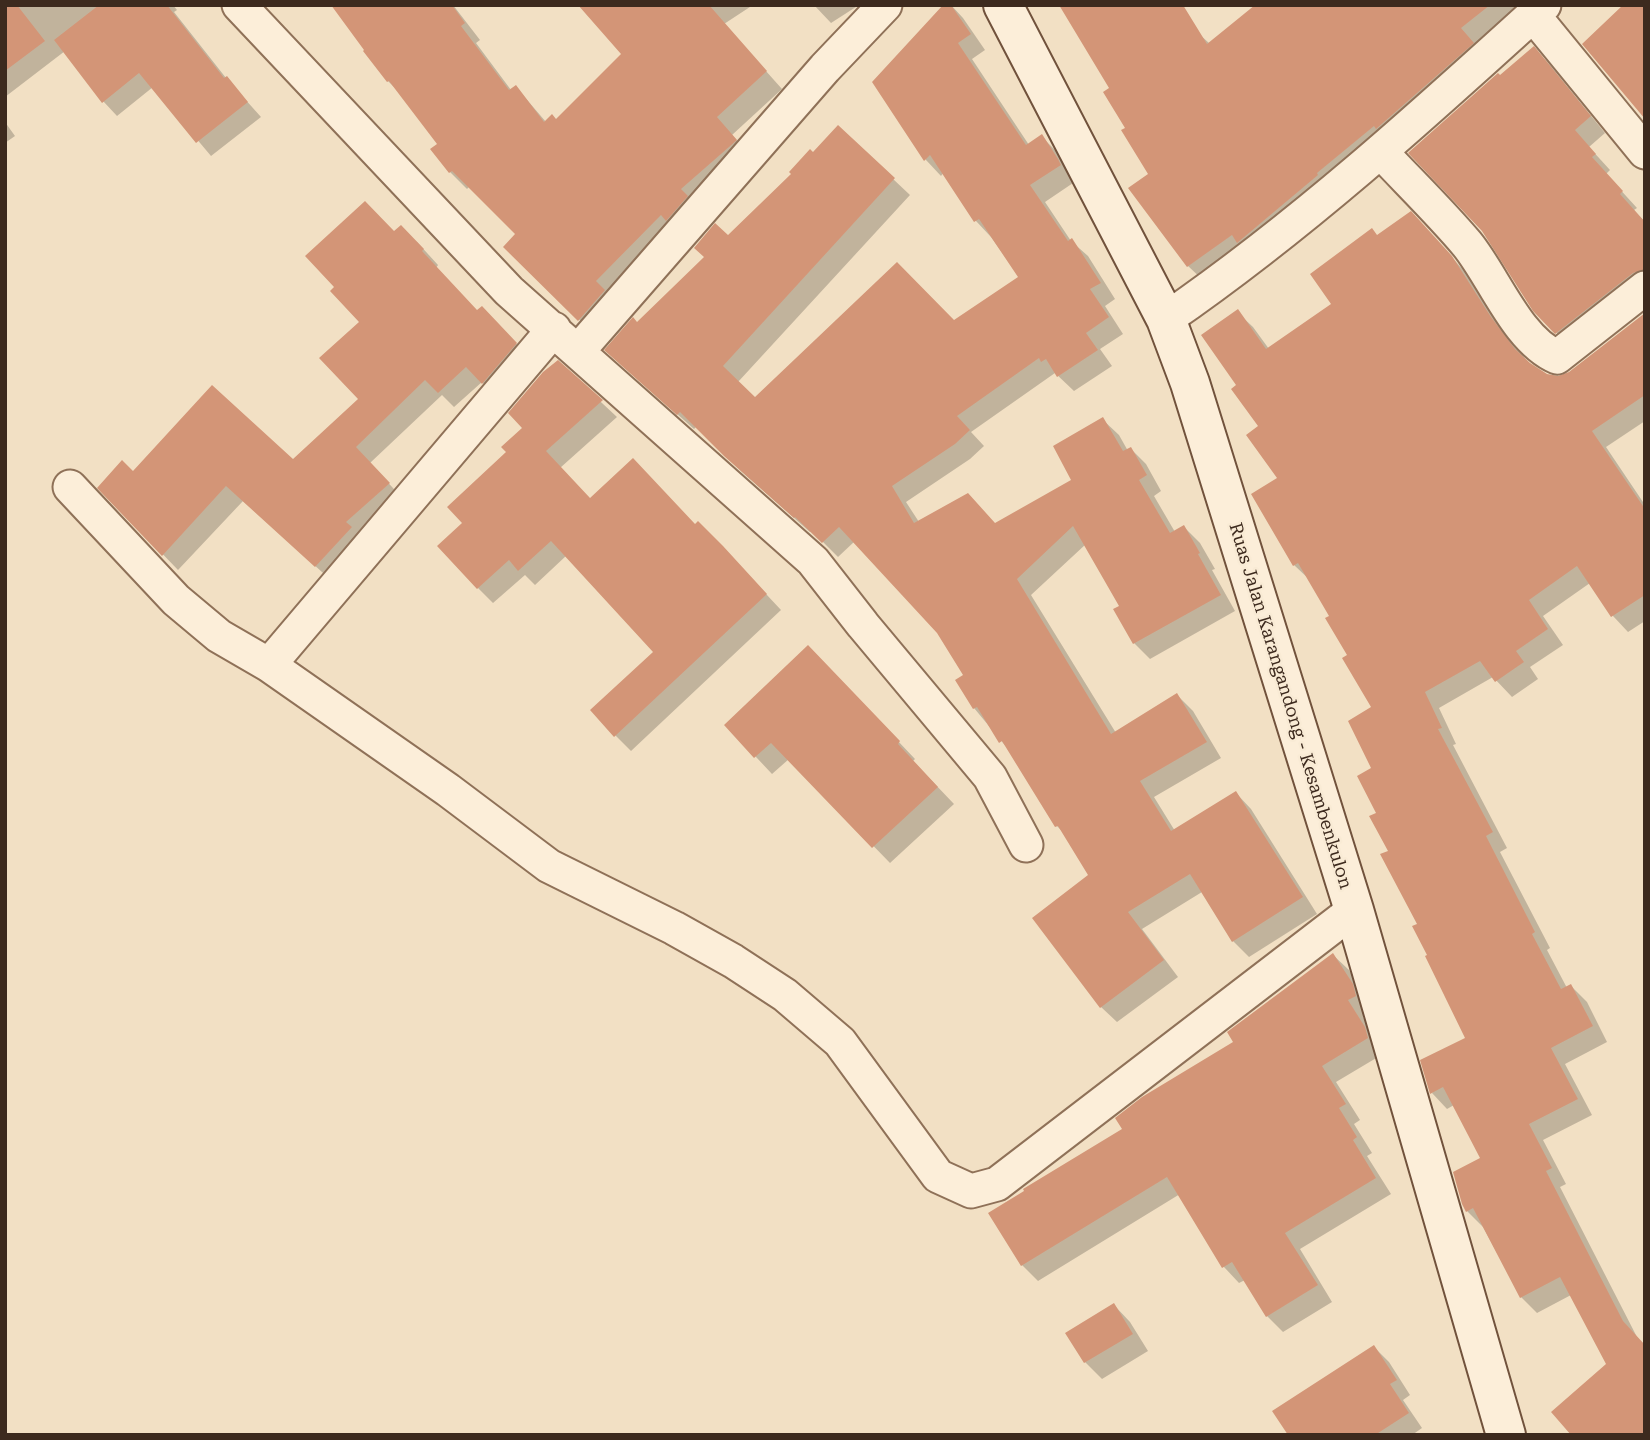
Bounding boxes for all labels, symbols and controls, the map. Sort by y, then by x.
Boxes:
street label: Ruas Jalan Karangandong - Kesambenkulon [1224,520,1356,892]

